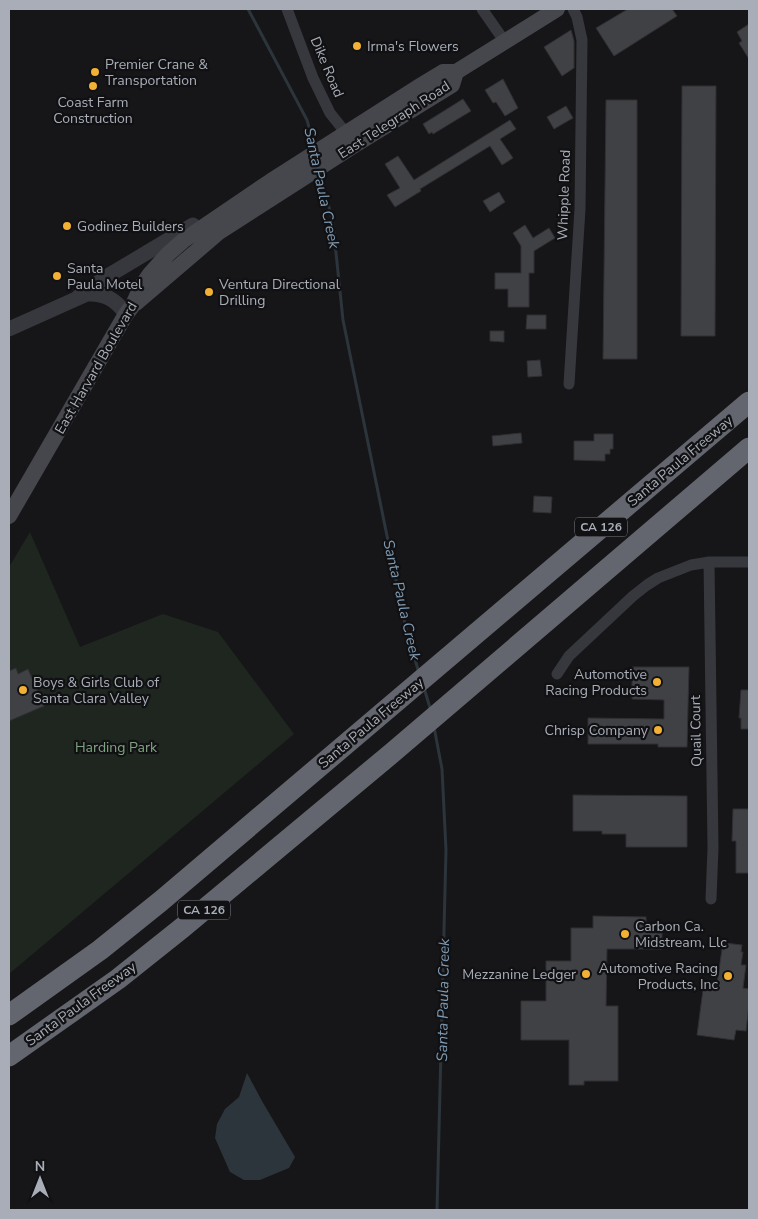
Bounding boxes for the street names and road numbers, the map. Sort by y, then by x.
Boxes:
street label: Dike Road [306,34,348,100]
street label: East Telegraph Road [334,77,454,163]
street label: Whipple Road [553,149,575,241]
street label: East Harvard Boulevard [50,299,142,437]
street label: Santa Paula Freeway [623,411,737,511]
road number: CA 126 [575,518,627,536]
street label: Santa Paula Freeway [314,673,428,773]
street label: Quail Court [686,695,706,767]
road number: CA 126 [178,900,230,920]
street label: Santa Paula Freeway [22,957,141,1051]

